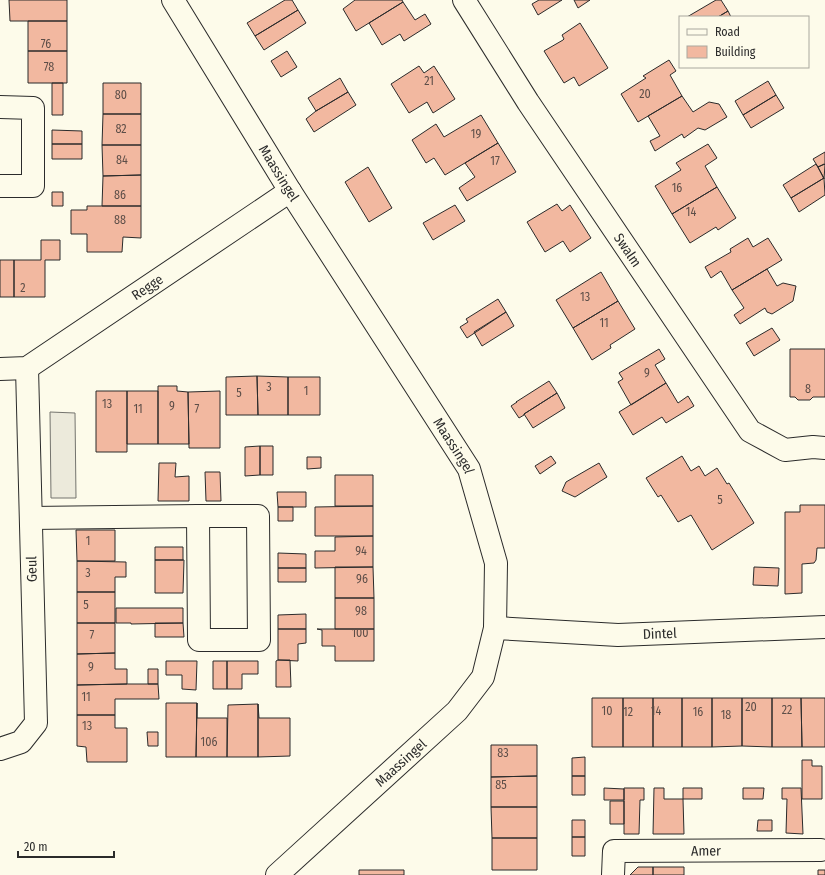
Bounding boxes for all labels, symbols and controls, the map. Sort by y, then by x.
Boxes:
legend [679,16,809,68]
text: Road [715,25,740,39]
house number: 76 [41,37,51,51]
text: Building [715,45,756,59]
house number: 78 [44,60,54,74]
house number: 21 [424,74,434,88]
house number: 20 [639,87,651,101]
house number: 80 [115,88,127,102]
house number: 82 [115,122,127,136]
house number: 19 [471,127,481,141]
street label: Maassingel [255,142,303,205]
house number: 84 [116,153,128,167]
house number: 17 [490,154,500,168]
house number: 16 [672,181,682,195]
house number: 86 [114,188,126,202]
house number: 14 [686,205,696,219]
house number: 88 [114,213,126,227]
street label: Swalm [610,230,645,270]
street label: Regge [128,270,166,304]
house number: 2 [20,281,26,295]
house number: 13 [580,290,590,304]
house number: 11 [599,316,609,330]
house number: 9 [644,366,650,380]
house number: 3 [266,380,272,394]
house number: 8 [805,382,811,396]
house number: 1 [304,384,308,398]
house number: 5 [236,386,242,400]
house number: 13 [102,397,112,411]
house number: 9 [169,399,175,413]
house number: 11 [133,402,143,416]
house number: 7 [195,402,200,416]
street label: Maassingel [430,415,478,475]
house number: 5 [717,493,723,507]
house number: 1 [86,534,90,548]
house number: 94 [355,544,367,558]
street label: Geul [23,556,41,582]
house number: 3 [85,566,91,580]
house number: 96 [356,572,368,586]
house number: 5 [83,598,89,612]
house number: 98 [355,604,367,618]
street label: Dintel [642,624,677,643]
house number: 100 [351,626,369,640]
house number: 7 [90,628,95,642]
house number: 9 [88,660,94,674]
house number: 11 [81,690,91,704]
house number: 20 [745,700,757,714]
house number: 22 [782,703,792,717]
house number: 10 [602,704,612,718]
house number: 14 [651,704,661,718]
house number: 12 [623,705,633,719]
house number: 16 [693,705,703,719]
house number: 18 [721,708,731,722]
house number: 13 [82,719,92,733]
house number: 106 [201,735,217,749]
street label: Maassingel [372,735,430,790]
house number: 83 [497,746,509,760]
house number: 85 [495,778,507,792]
scale bar [18,833,114,859]
text: 20 m [24,840,48,854]
street label: Amer [691,842,721,859]

